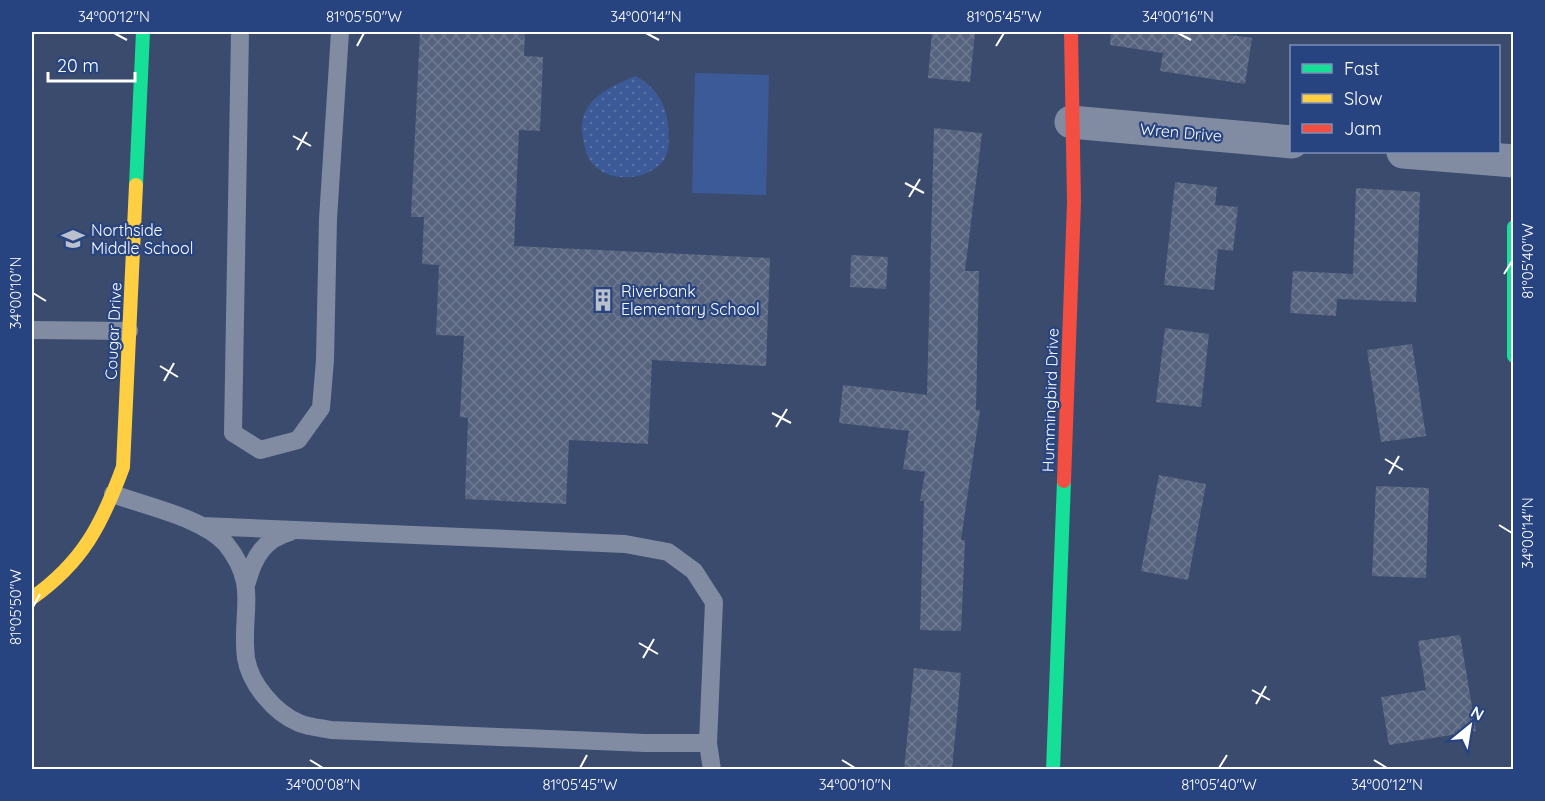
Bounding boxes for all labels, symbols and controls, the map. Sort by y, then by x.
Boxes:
text: 34°00'12"N [78,7,150,26]
text: 81°05'50"W [326,7,402,26]
text: 34°00'14"N [610,7,682,26]
text: 81°05'45"W [966,7,1042,26]
text: 34°00'16"N [1142,7,1214,26]
scale bar [48,45,135,83]
legend [1290,45,1500,153]
text: 20 m [57,54,99,77]
text: Fast [1344,57,1379,80]
text: Slow [1344,87,1382,110]
text: Jam [1344,117,1382,140]
street label: Wren Drive [1139,118,1223,146]
place label: Northside Middle School [91,220,193,258]
text: 81°05'40"W [1518,223,1537,299]
school or university icon: Northside Middle School [60,226,86,252]
text: 34°00'10"N [6,257,25,329]
place label: Riverbank Elementary School [621,281,760,319]
street label: Cougar Drive [100,282,126,380]
building icon: Riverbank Elementary School [590,287,616,313]
street label: Hummingbird Drive [1037,328,1063,472]
text: 34°00'14"N [1518,497,1537,569]
text: 81°05'50"W [6,569,25,645]
north arrow [1440,696,1500,756]
text: N [1467,701,1488,725]
text: 34°00'08"N [285,775,361,794]
text: 81°05'45"W [542,775,618,794]
text: 34°00'10"N [819,775,891,794]
text: 81°05'40"W [1181,775,1257,794]
text: 34°00'12"N [1351,775,1423,794]

